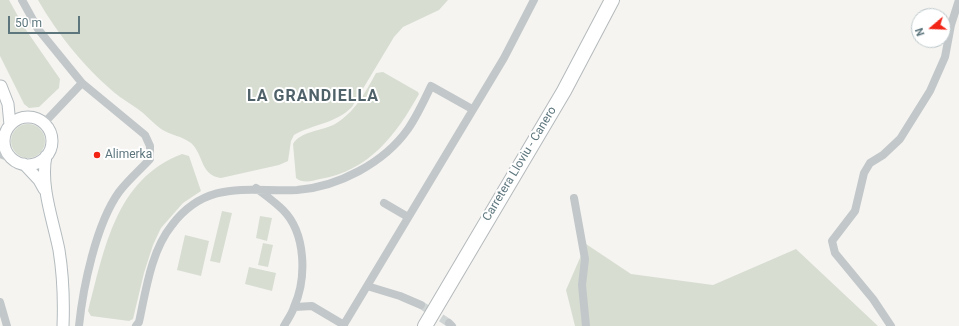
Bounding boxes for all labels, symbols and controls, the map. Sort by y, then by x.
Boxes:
scale bar [10,8,82,34]
north arrow [911,8,951,48]
text: 50 m [15,16,42,30]
text: N [913,26,928,38]
district label: LA GRANDIELLA [247,87,379,107]
street label: Carretera Lloviu - Canero [480,104,560,224]
place label: Alimerka [105,148,152,162]
marker: Alimerka [92,150,102,160]

